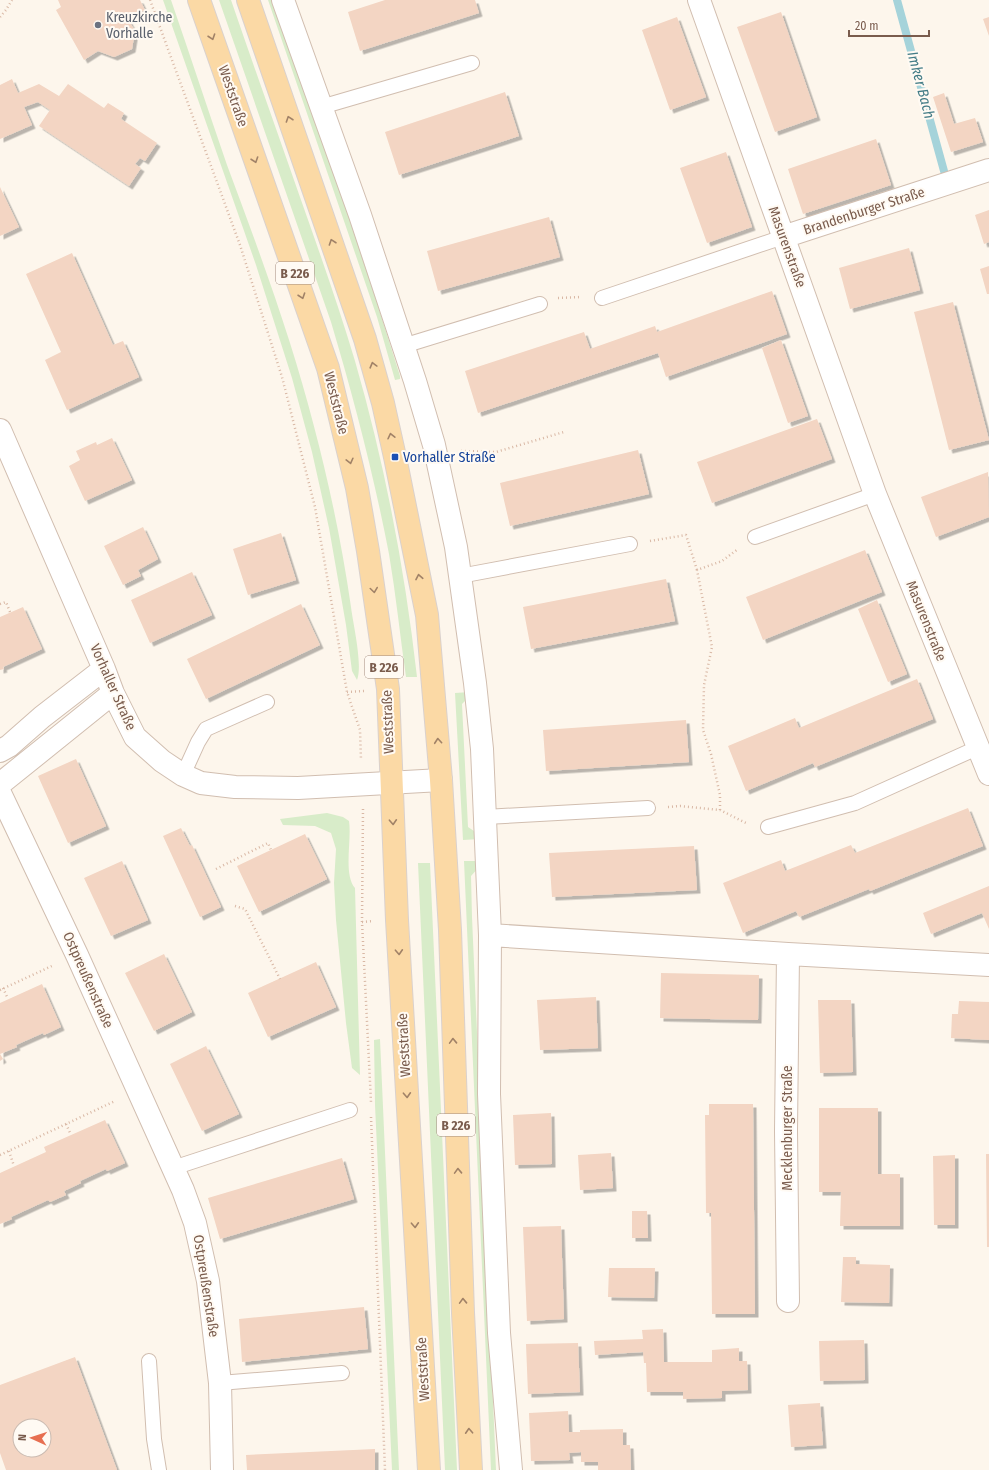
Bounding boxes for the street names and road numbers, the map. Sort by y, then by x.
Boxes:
street label: Weststraße [215,63,251,129]
street label: Brandenburger Straße [801,183,927,239]
street label: Masurenstraße [764,204,810,290]
road number: B 226 [276,262,314,284]
street label: Weststraße [320,370,352,436]
street label: Masurenstraße [902,578,950,664]
street label: Vorhaller Straße [86,641,140,733]
road number: B 226 [365,656,403,678]
street label: Weststraße [378,690,398,754]
street label: Ostpreußenstraße [59,929,117,1031]
street label: Weststraße [394,1012,414,1077]
street label: Mecklenburger Straße [779,1065,796,1191]
road number: B 226 [437,1114,475,1136]
street label: Ostpreußenstraße [190,1234,223,1339]
street label: Weststraße [413,1336,433,1401]

